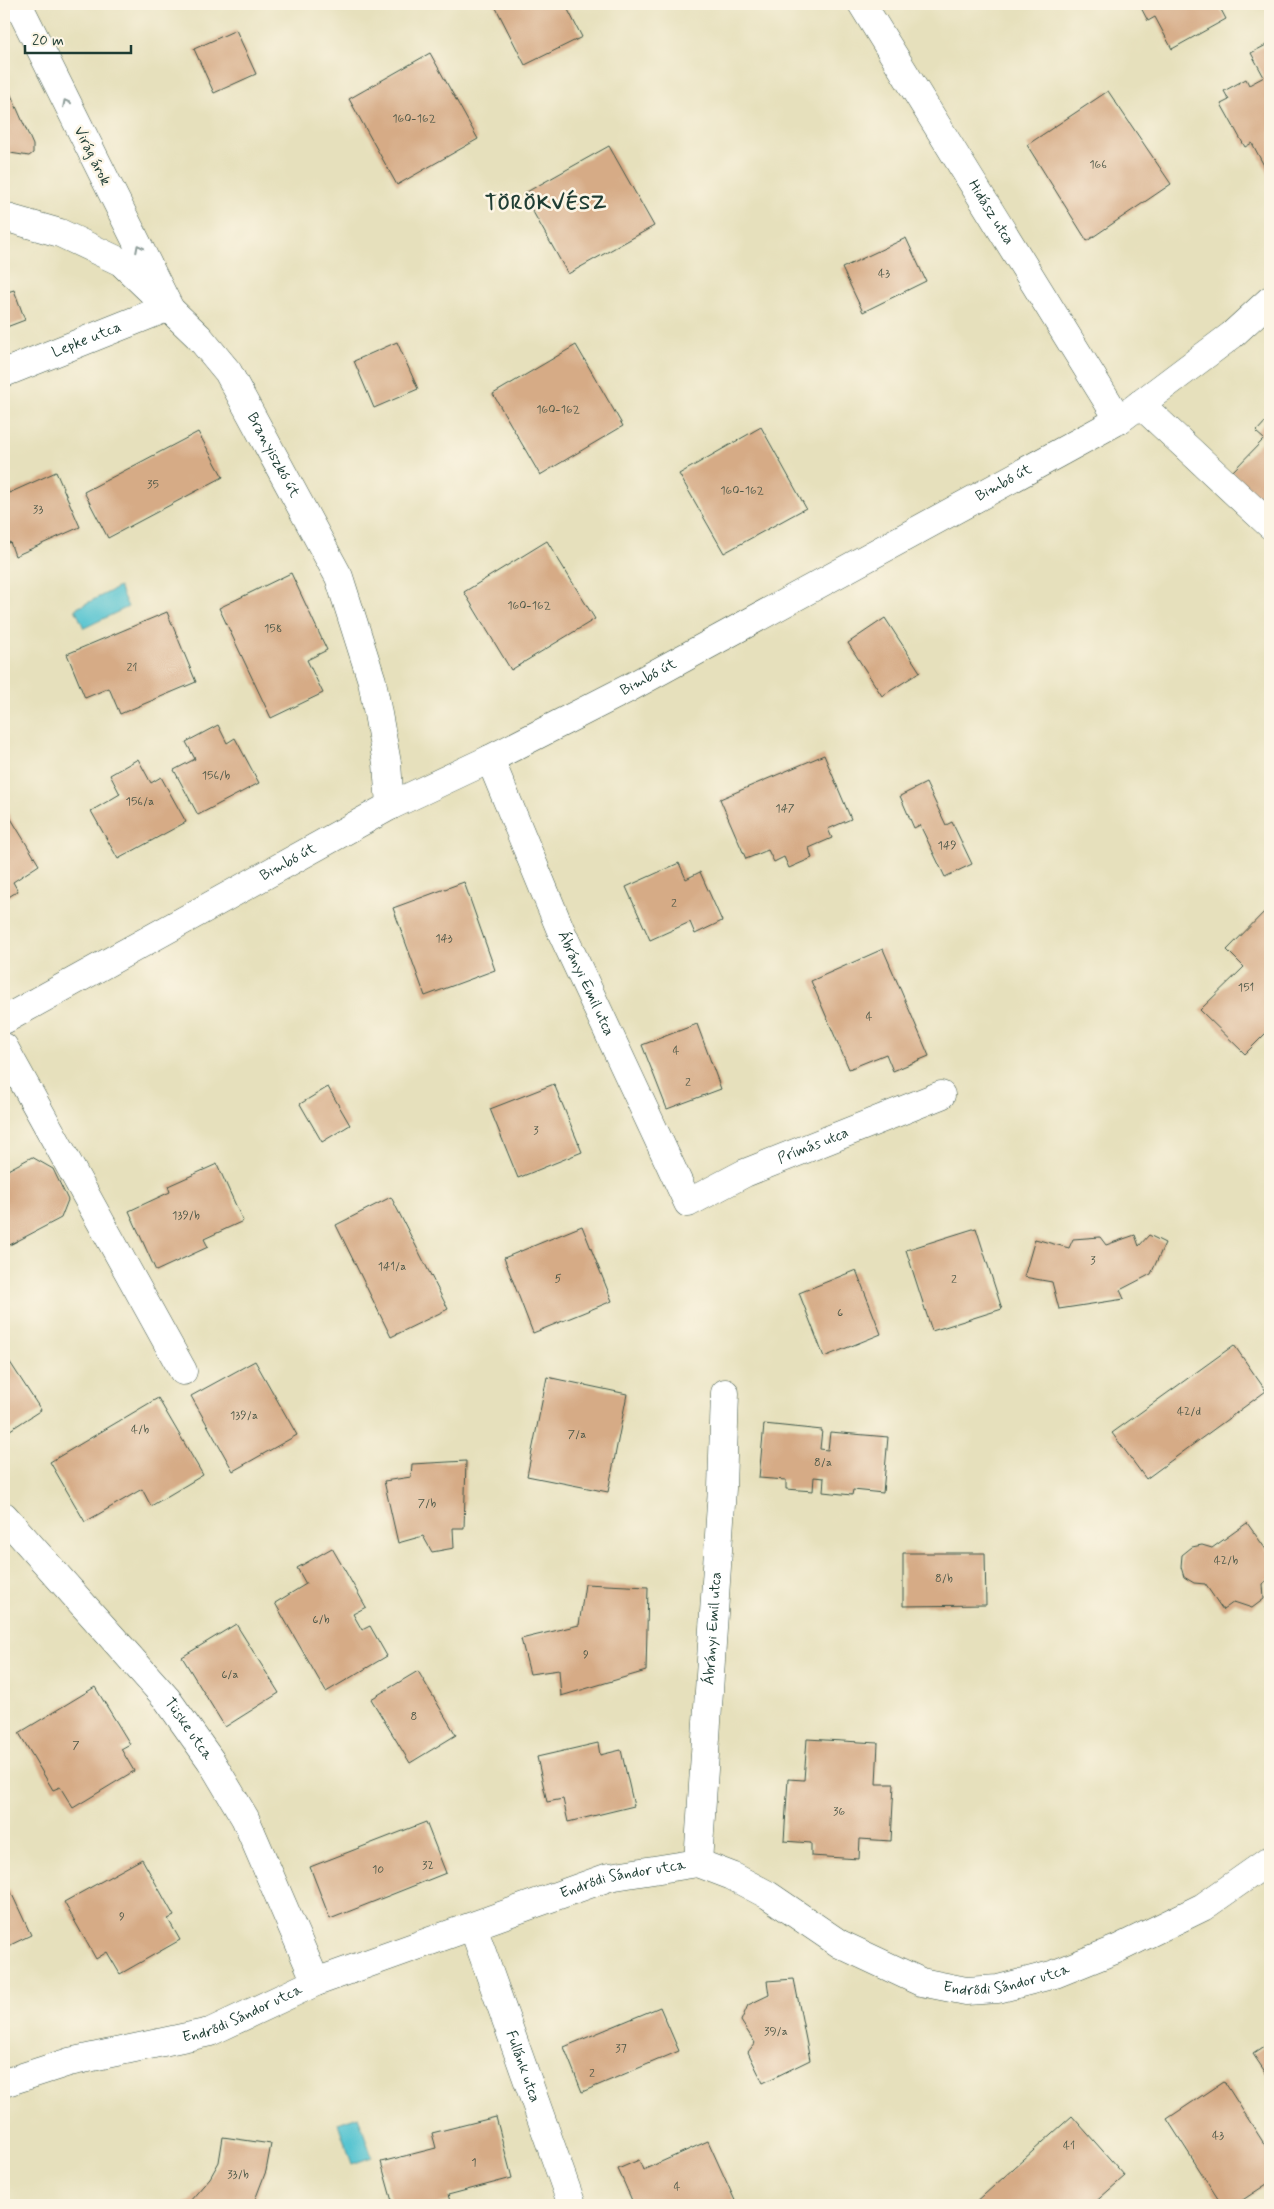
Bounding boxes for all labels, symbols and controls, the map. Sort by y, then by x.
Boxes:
scale bar [25,22,131,54]
text: 20 m [32,31,64,51]
one-way arrow [62,99,72,108]
house number: 160-162 [392,111,436,127]
street label: Virág árok [69,123,116,189]
house number: 166 [1089,157,1107,173]
street label: Hidász utca [963,176,1018,249]
district label: TÖRÖKVÉSZ [485,189,607,217]
one-way arrow [135,244,145,253]
house number: 43 [878,266,890,282]
street label: Lepke utca [49,317,125,363]
house number: 160-162 [536,402,580,418]
street label: Branyiszkó út [242,409,304,501]
street label: Bimbó út [972,459,1036,507]
house number: 35 [147,477,159,493]
house number: 160-162 [720,483,764,499]
house number: 33 [33,502,43,518]
house number: 160-162 [507,598,551,614]
house number: 158 [264,621,282,637]
street label: Bimbó út [617,654,680,701]
house number: 21 [126,660,138,676]
house number: 156/b [202,768,230,784]
house number: 156/a [126,794,154,810]
house number: 147 [775,801,795,817]
house number: 149 [938,838,956,854]
street label: Bimbó út [257,839,320,886]
house number: 2 [671,896,677,912]
street label: Ábrányi Emil utca [552,927,619,1039]
house number: 143 [435,931,453,947]
house number: 151 [1238,980,1254,996]
house number: 4 [866,1009,873,1025]
house number: 4 [673,1043,680,1059]
house number: 2 [685,1075,691,1091]
house number: 3 [533,1123,539,1139]
street label: Prímás utca [775,1123,852,1169]
house number: 139/b [172,1208,200,1224]
house number: 3 [1090,1253,1096,1269]
house number: 141/a [378,1259,406,1275]
house number: 5 [554,1271,562,1287]
house number: 2 [951,1272,957,1288]
house number: 6 [837,1305,843,1321]
house number: 42/d [1177,1404,1201,1420]
house number: 139/a [230,1408,258,1424]
house number: 4/b [131,1422,149,1438]
house number: 7/a [568,1427,586,1443]
house number: 8/a [814,1455,832,1471]
house number: 7/b [418,1496,436,1512]
house number: 42/b [1214,1553,1238,1569]
street label: Ábrányi Emil utca [698,1571,727,1686]
house number: 8/b [935,1571,953,1587]
house number: 6/b [312,1612,330,1628]
house number: 9 [583,1647,589,1663]
house number: 6/a [221,1667,239,1683]
street label: Tüske utca [159,1694,218,1765]
house number: 8 [411,1709,417,1725]
house number: 7 [72,1738,80,1754]
house number: 36 [833,1804,845,1820]
street label: Endrődi Sándor utca [557,1855,688,1904]
house number: 32 [422,1858,434,1874]
house number: 10 [372,1862,384,1878]
house number: 9 [119,1909,125,1925]
street label: Endrődi Sándor utca [941,1959,1073,2001]
street label: Endrődi Sándor utca [181,1979,307,2048]
house number: 39/a [764,2024,788,2040]
street label: Fullánk utca [501,2028,545,2105]
house number: 37 [615,2041,627,2057]
house number: 2 [589,2066,595,2082]
house number: 43 [1212,2128,1224,2144]
house number: 41 [1063,2138,1075,2154]
house number: 1 [471,2155,477,2171]
house number: 33/b [227,2167,249,2183]
house number: 4 [674,2179,681,2195]

